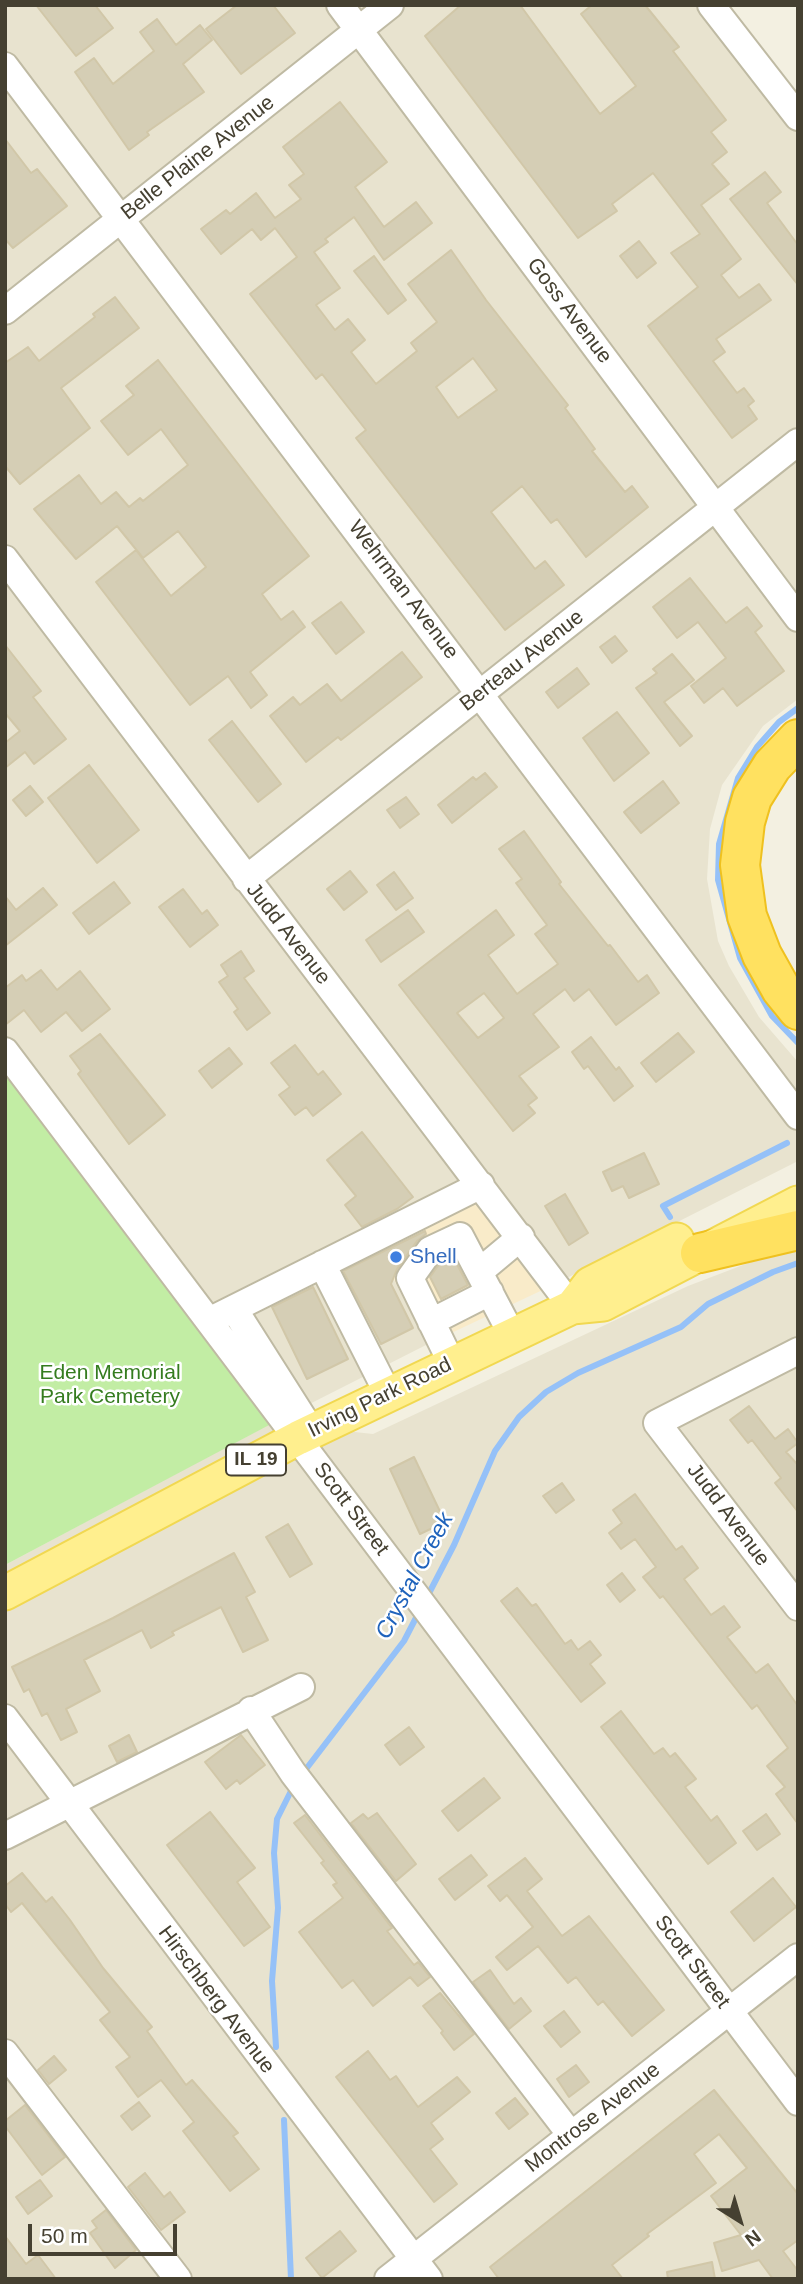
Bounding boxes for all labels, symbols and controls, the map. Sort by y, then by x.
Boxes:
street label: Belle Plaine Avenue [116,90,280,226]
street label: Goss Avenue [521,253,617,369]
street label: Wehrman Avenue [343,516,463,664]
street label: Berteau Avenue [455,605,589,717]
street label: Judd Avenue [240,878,336,990]
place label: Shell [410,1244,457,1270]
marker: Shell [388,1249,404,1265]
street label: Irving Park Road [304,1352,456,1444]
park label: Eden Memorial Park Cemetery [39,1360,181,1410]
road number: IL 19 [226,1444,286,1476]
street label: Scott Street [308,1458,394,1560]
street label: Judd Avenue [681,1459,775,1571]
water label: Crystal Creek [370,1508,460,1644]
street label: Scott Street [649,1911,735,2013]
street label: Hirschberg Avenue [152,1921,280,2079]
street label: Montrose Avenue [521,2058,665,2178]
north arrow [705,2186,775,2256]
scale bar [32,2210,180,2254]
text: 50 m [41,2224,88,2247]
text: N [741,2226,765,2251]

